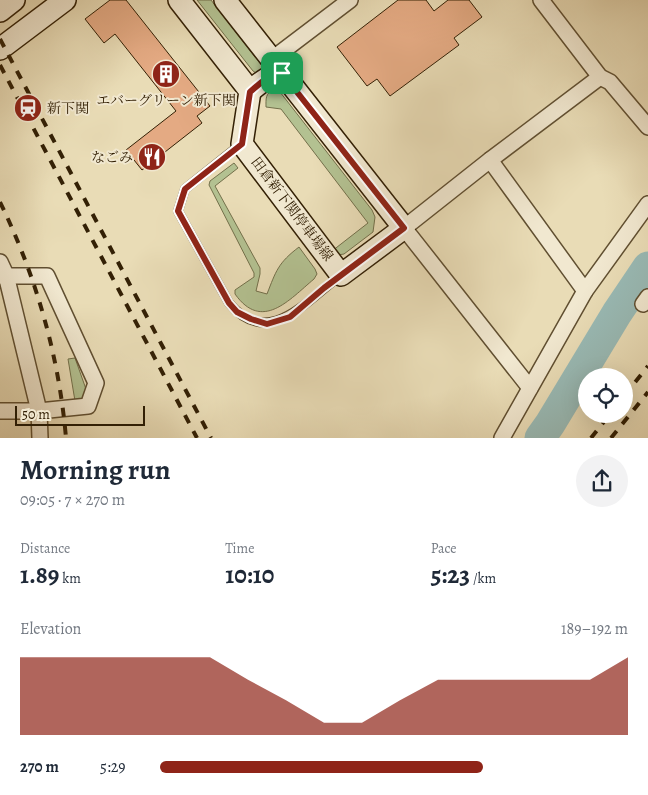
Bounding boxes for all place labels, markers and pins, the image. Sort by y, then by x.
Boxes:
pin [261,52,303,94]
building icon: エバーグリーン新下関 [151,59,181,89]
place label: エバーグリーン新下関 [96,91,236,110]
station icon: 新下関 [13,93,43,123]
place label: 新下関 [47,99,89,118]
restaurant icon: なごみ [137,142,167,172]
place label: なごみ [91,148,133,167]

